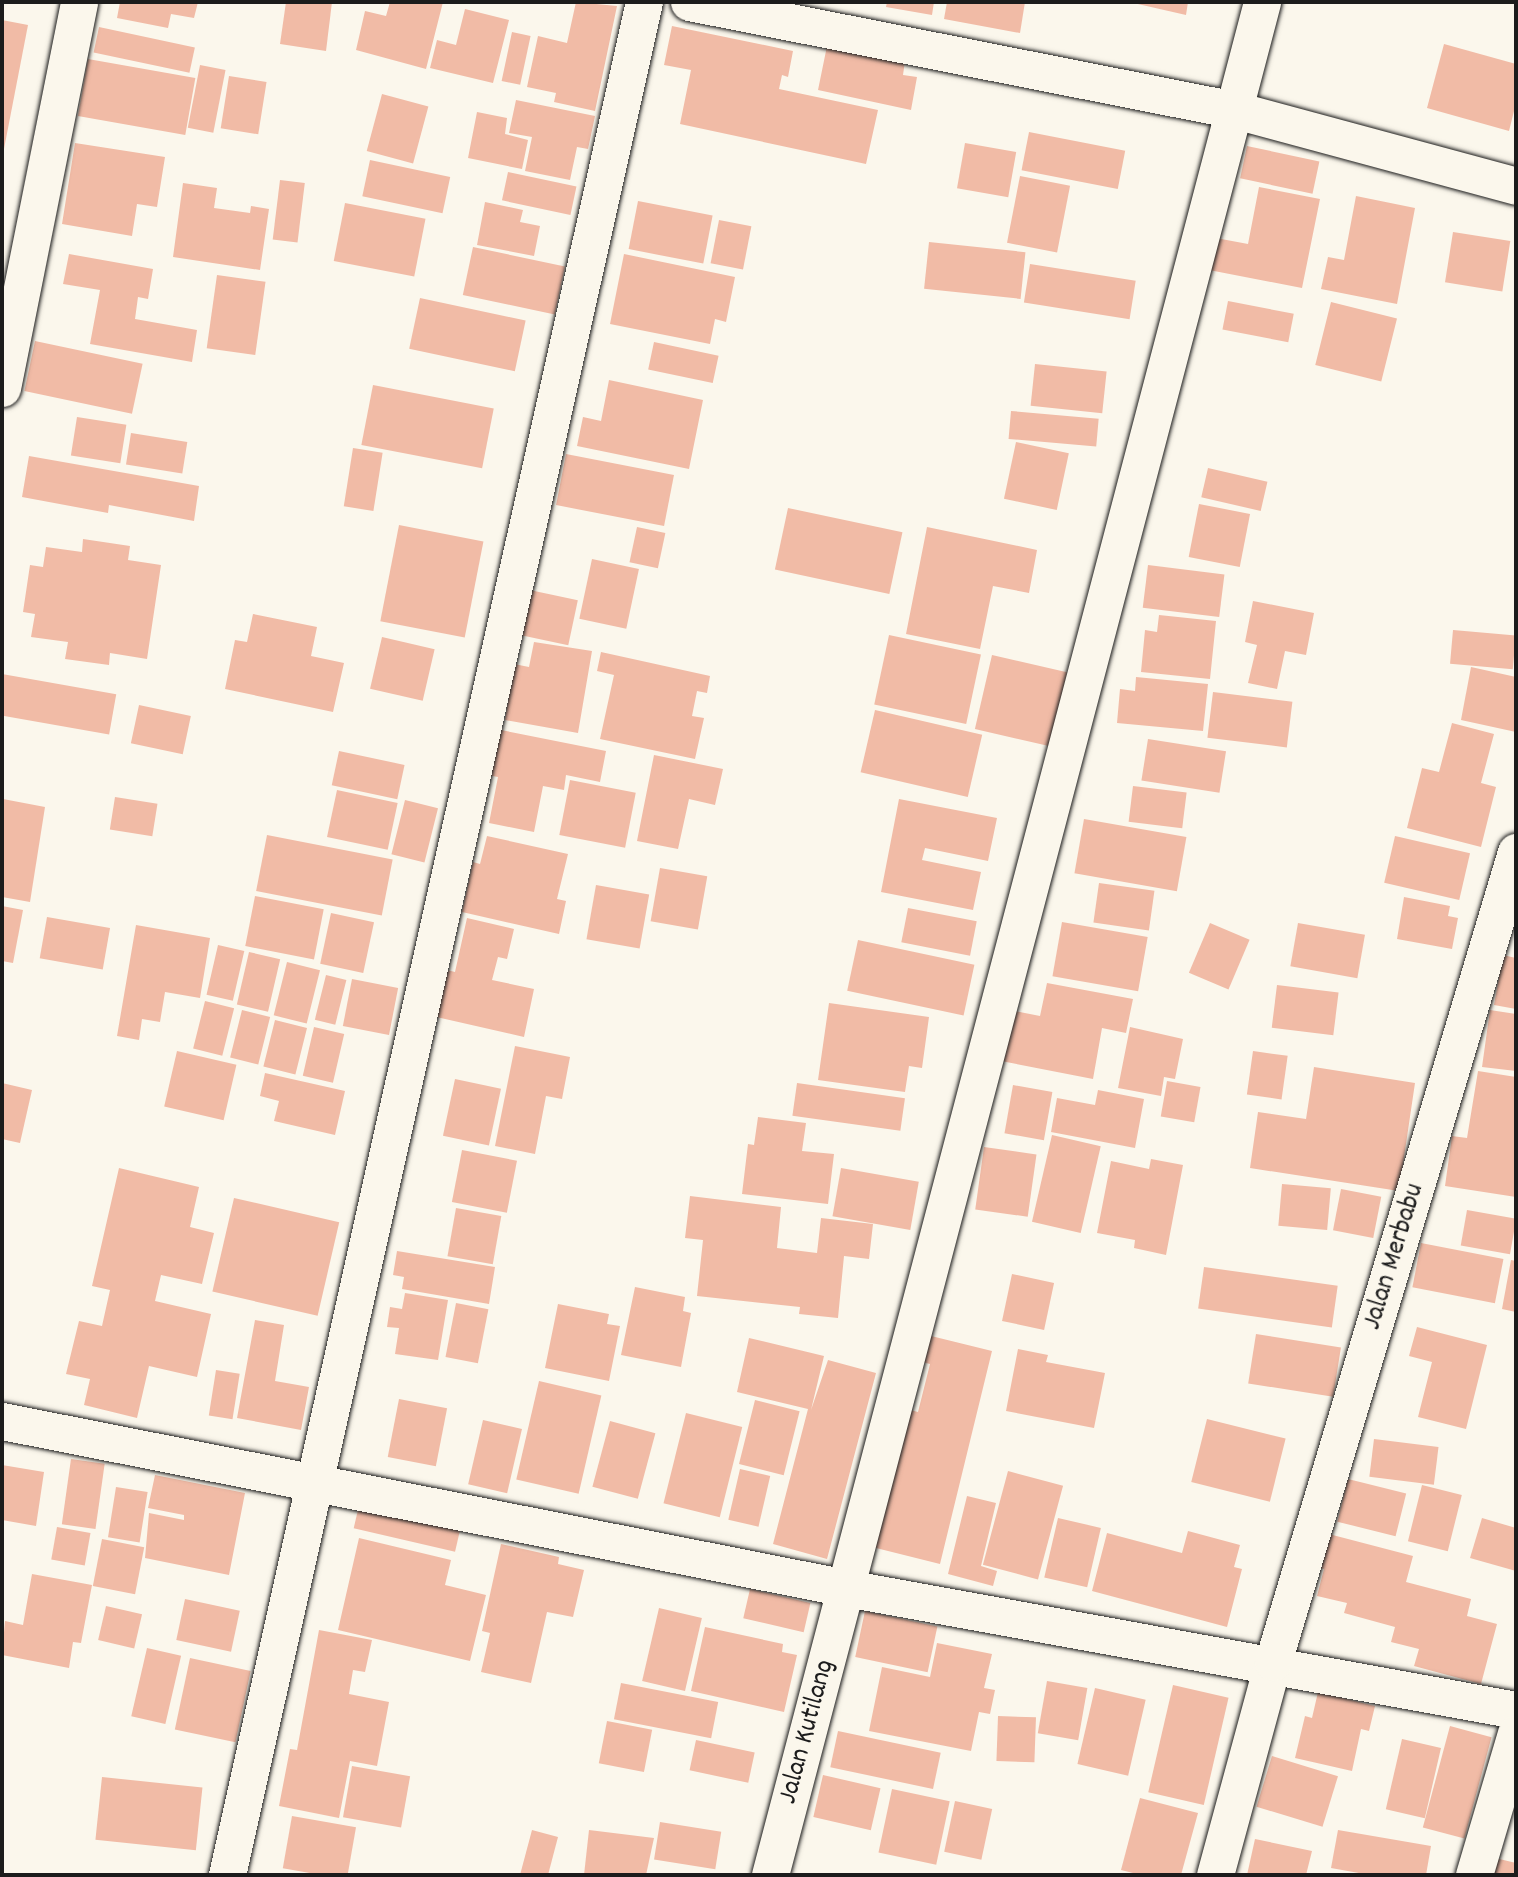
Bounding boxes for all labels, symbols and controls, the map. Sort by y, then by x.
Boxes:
street label: Jalan Merbabu [1357,1180,1433,1334]
street label: Jalan Kutilang [773,1656,843,1808]

